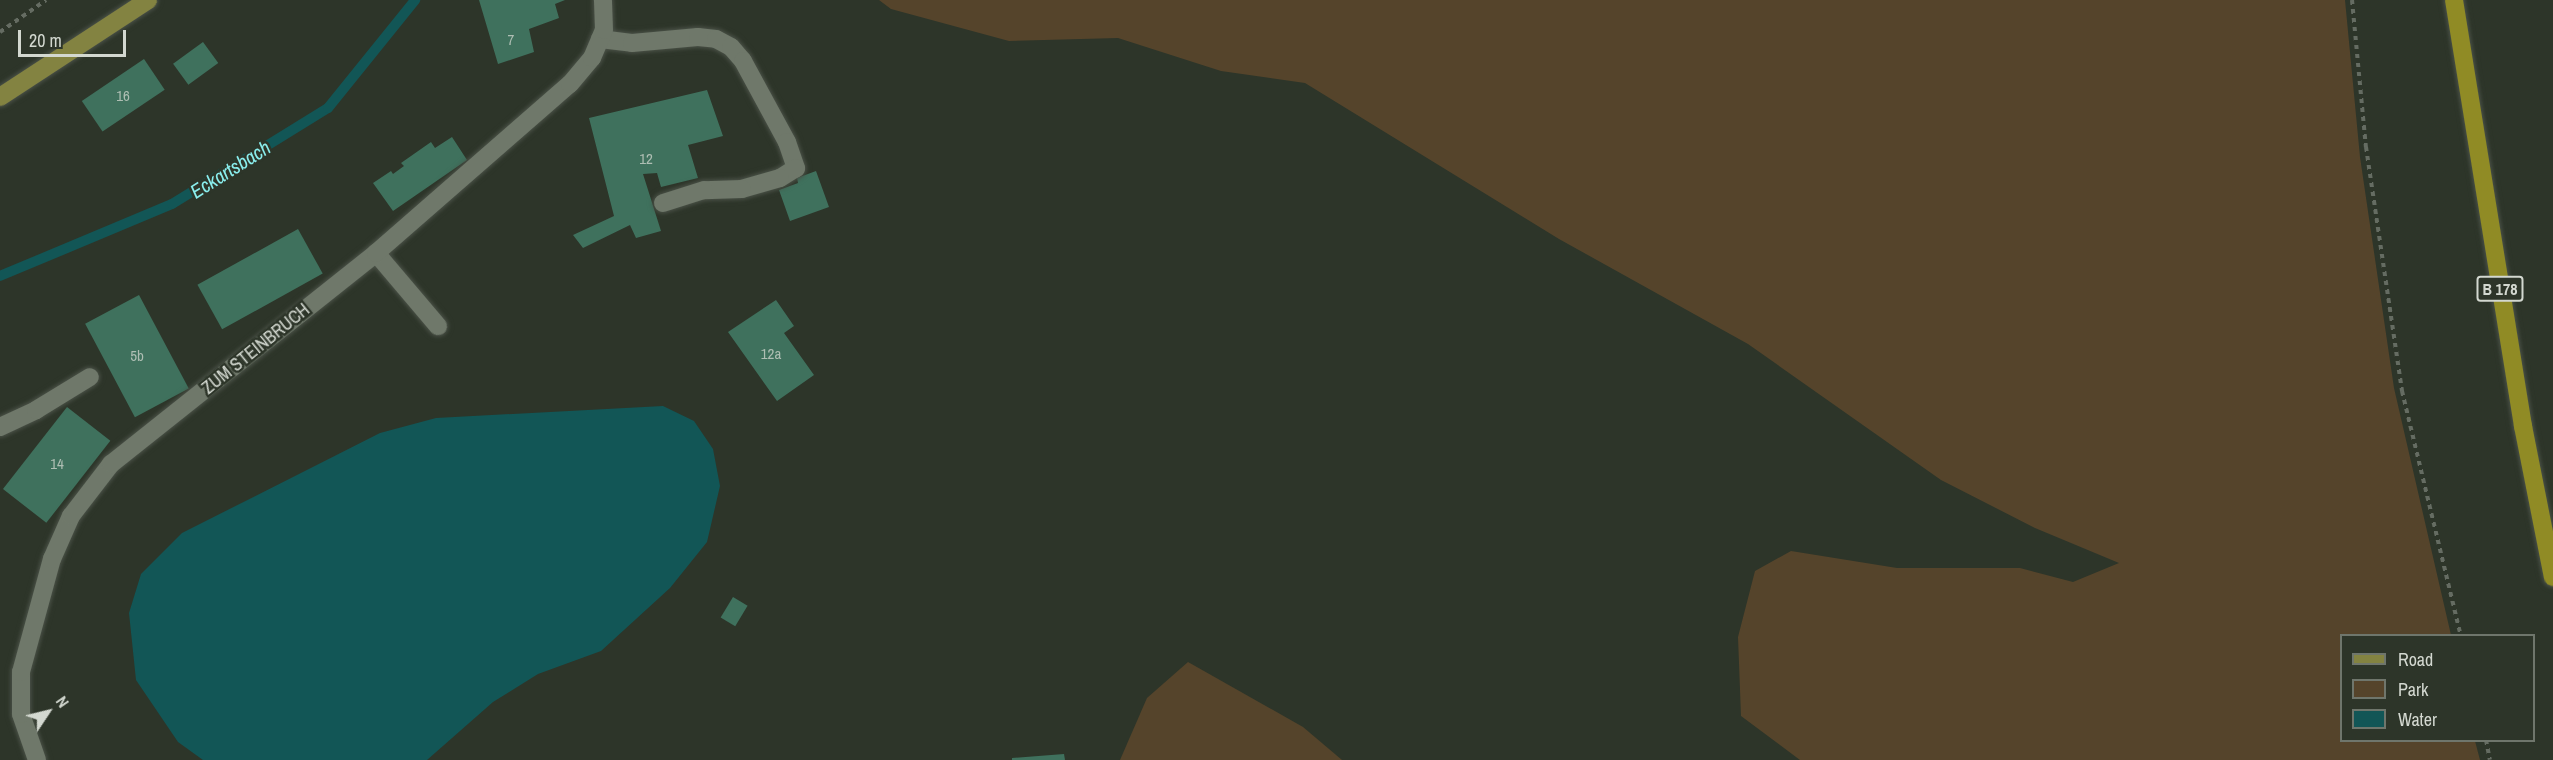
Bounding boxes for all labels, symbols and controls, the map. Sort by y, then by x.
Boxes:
scale bar [21,18,129,56]
text: 20 m [29,28,62,53]
house number: 7 [508,31,514,49]
house number: 16 [116,87,130,105]
water label: Eckartsbach [185,135,275,203]
house number: 12 [639,150,653,168]
road number: B 178 [2476,276,2524,302]
street label: ZUM STEINBRUCH [198,299,314,399]
house number: 12a [761,345,781,363]
house number: 5b [130,347,144,365]
house number: 14 [50,455,64,473]
legend [2340,634,2535,742]
text: Road [2398,647,2433,672]
text: Park [2398,677,2428,702]
north arrow [18,682,78,742]
text: N [51,691,74,712]
text: Water [2398,707,2437,732]

